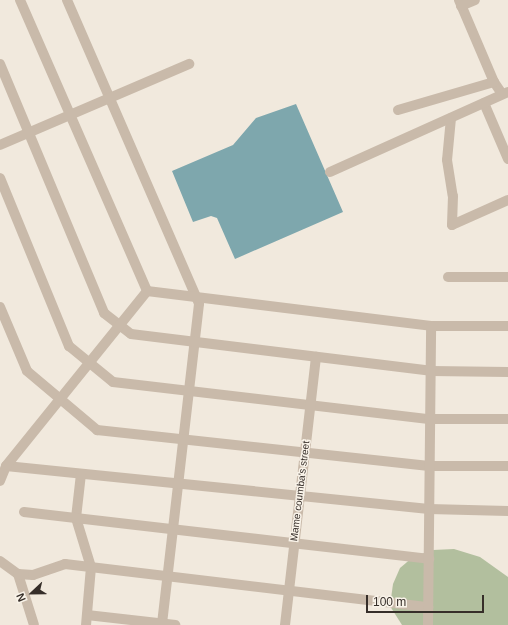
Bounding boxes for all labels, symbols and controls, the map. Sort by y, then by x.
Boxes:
street label: Mame coumba's street [288,440,312,542]
north arrow [12,573,52,613]
scale bar [368,587,486,613]
text: N [14,592,28,603]
text: 100 m [373,595,406,609]

